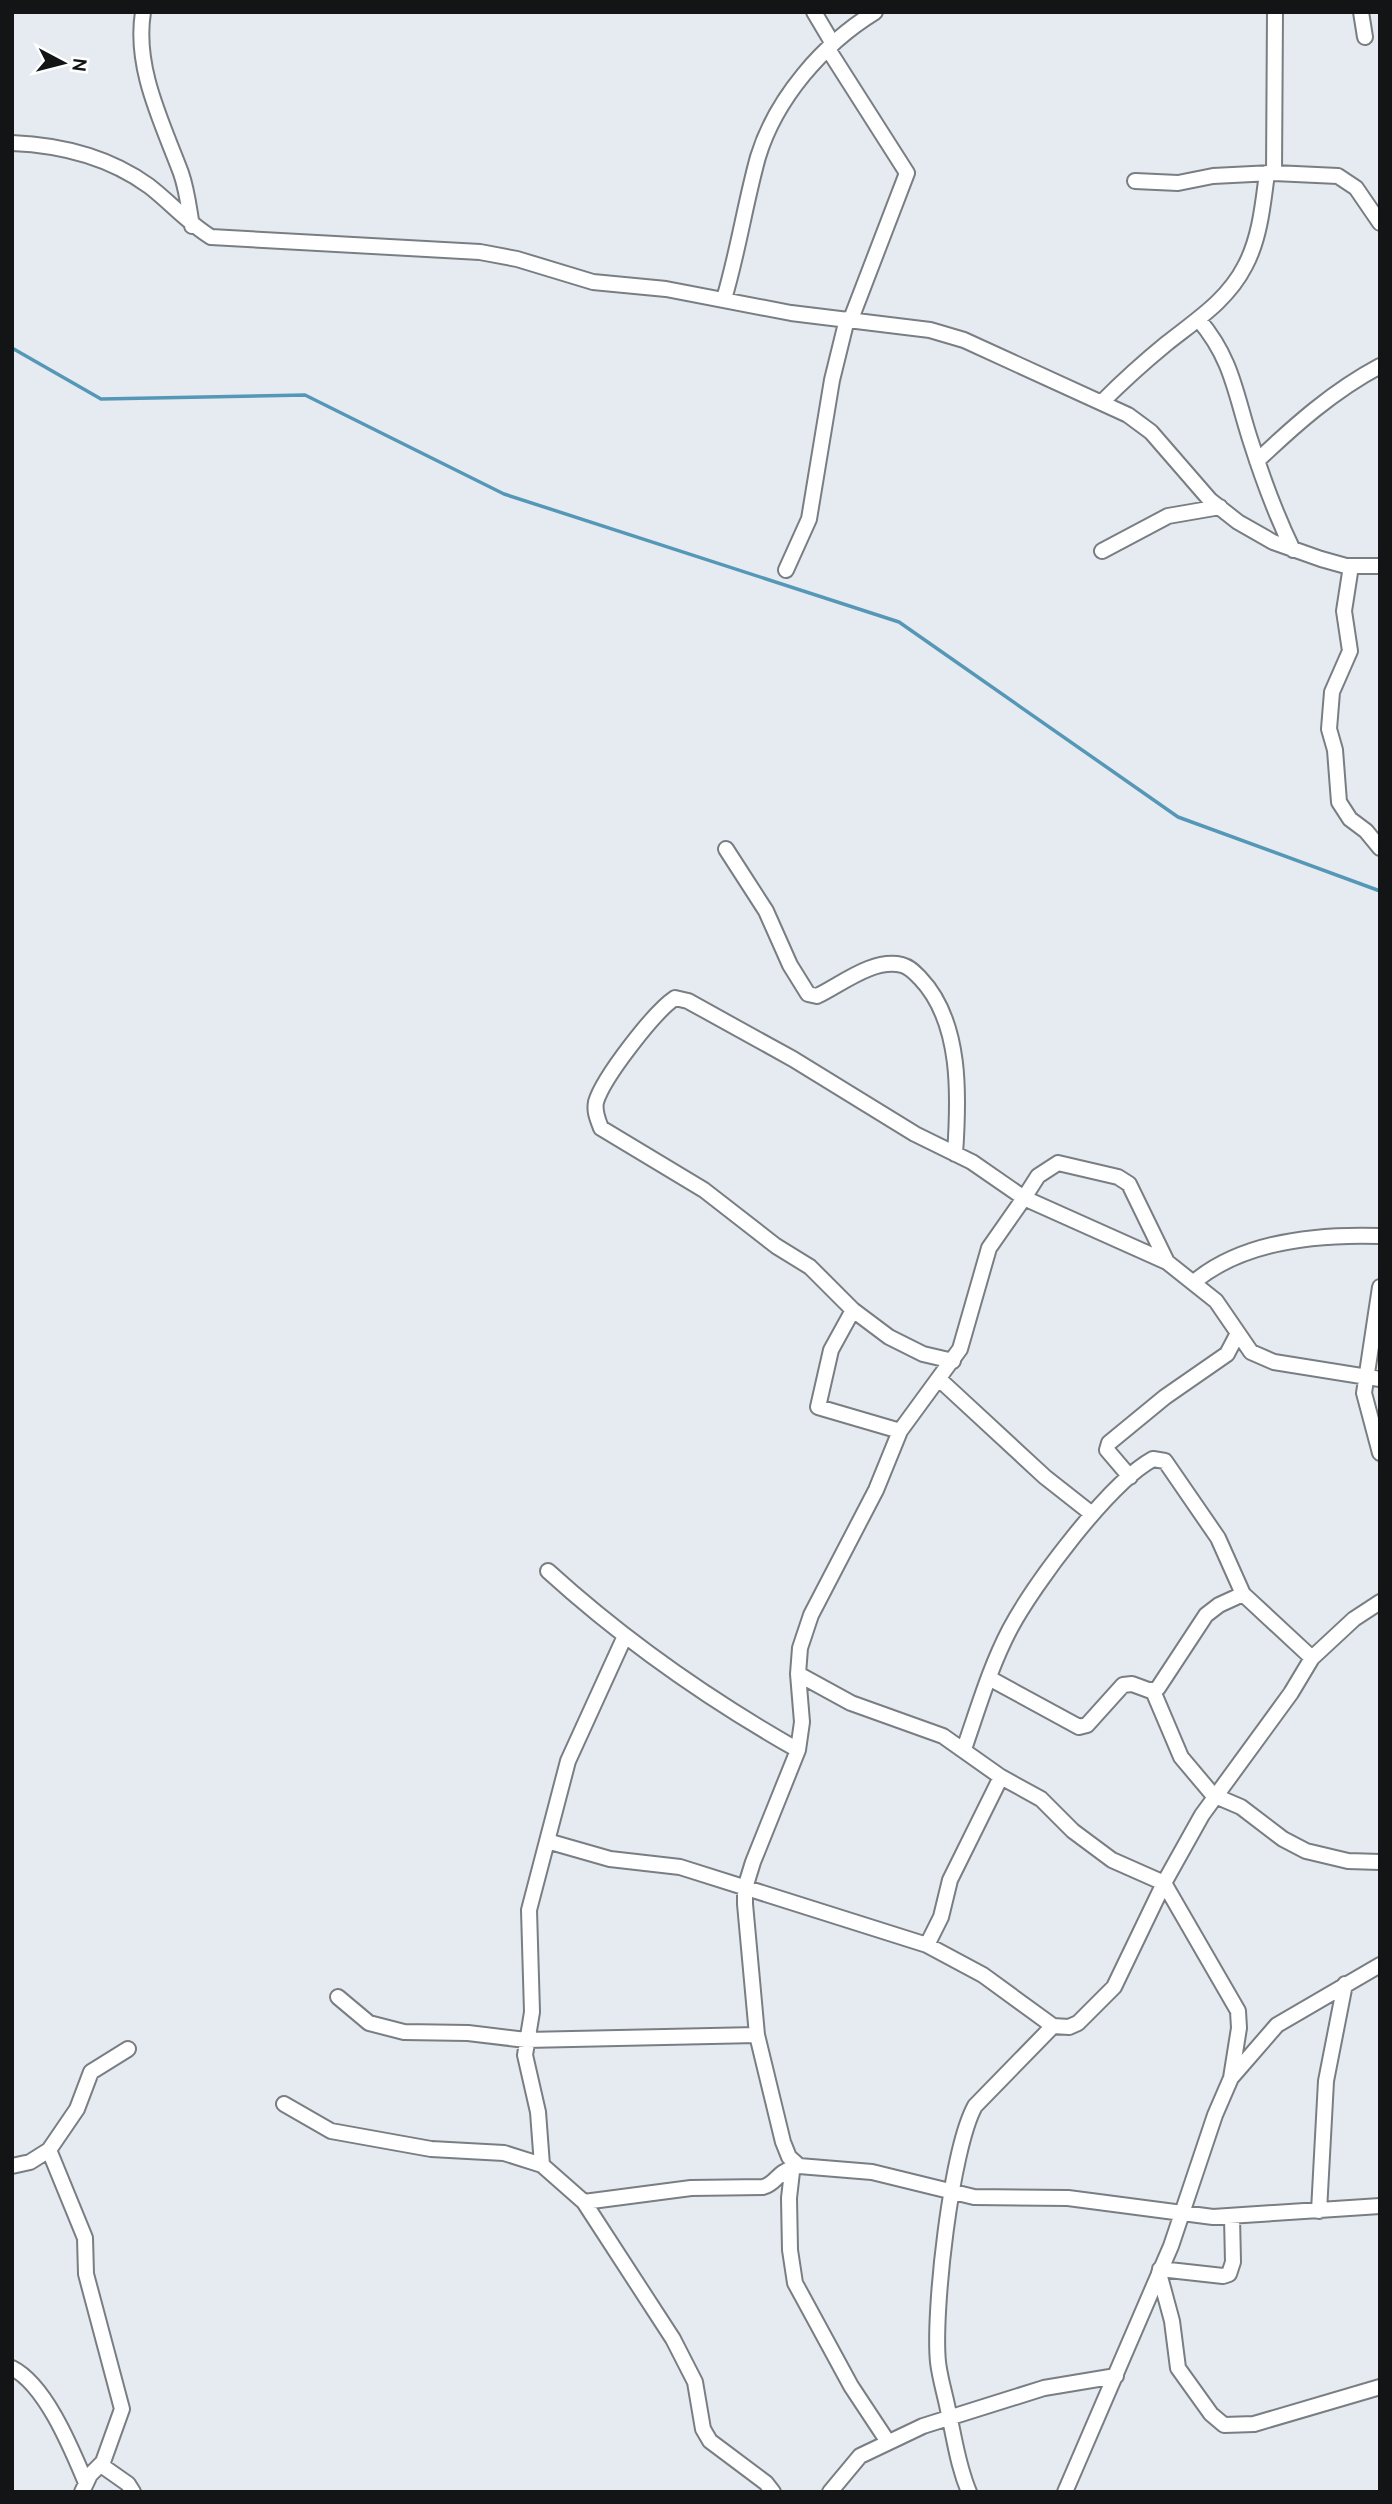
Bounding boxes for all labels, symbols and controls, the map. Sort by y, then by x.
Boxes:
north arrow [28,28,98,98]
text: N [67,57,92,73]

